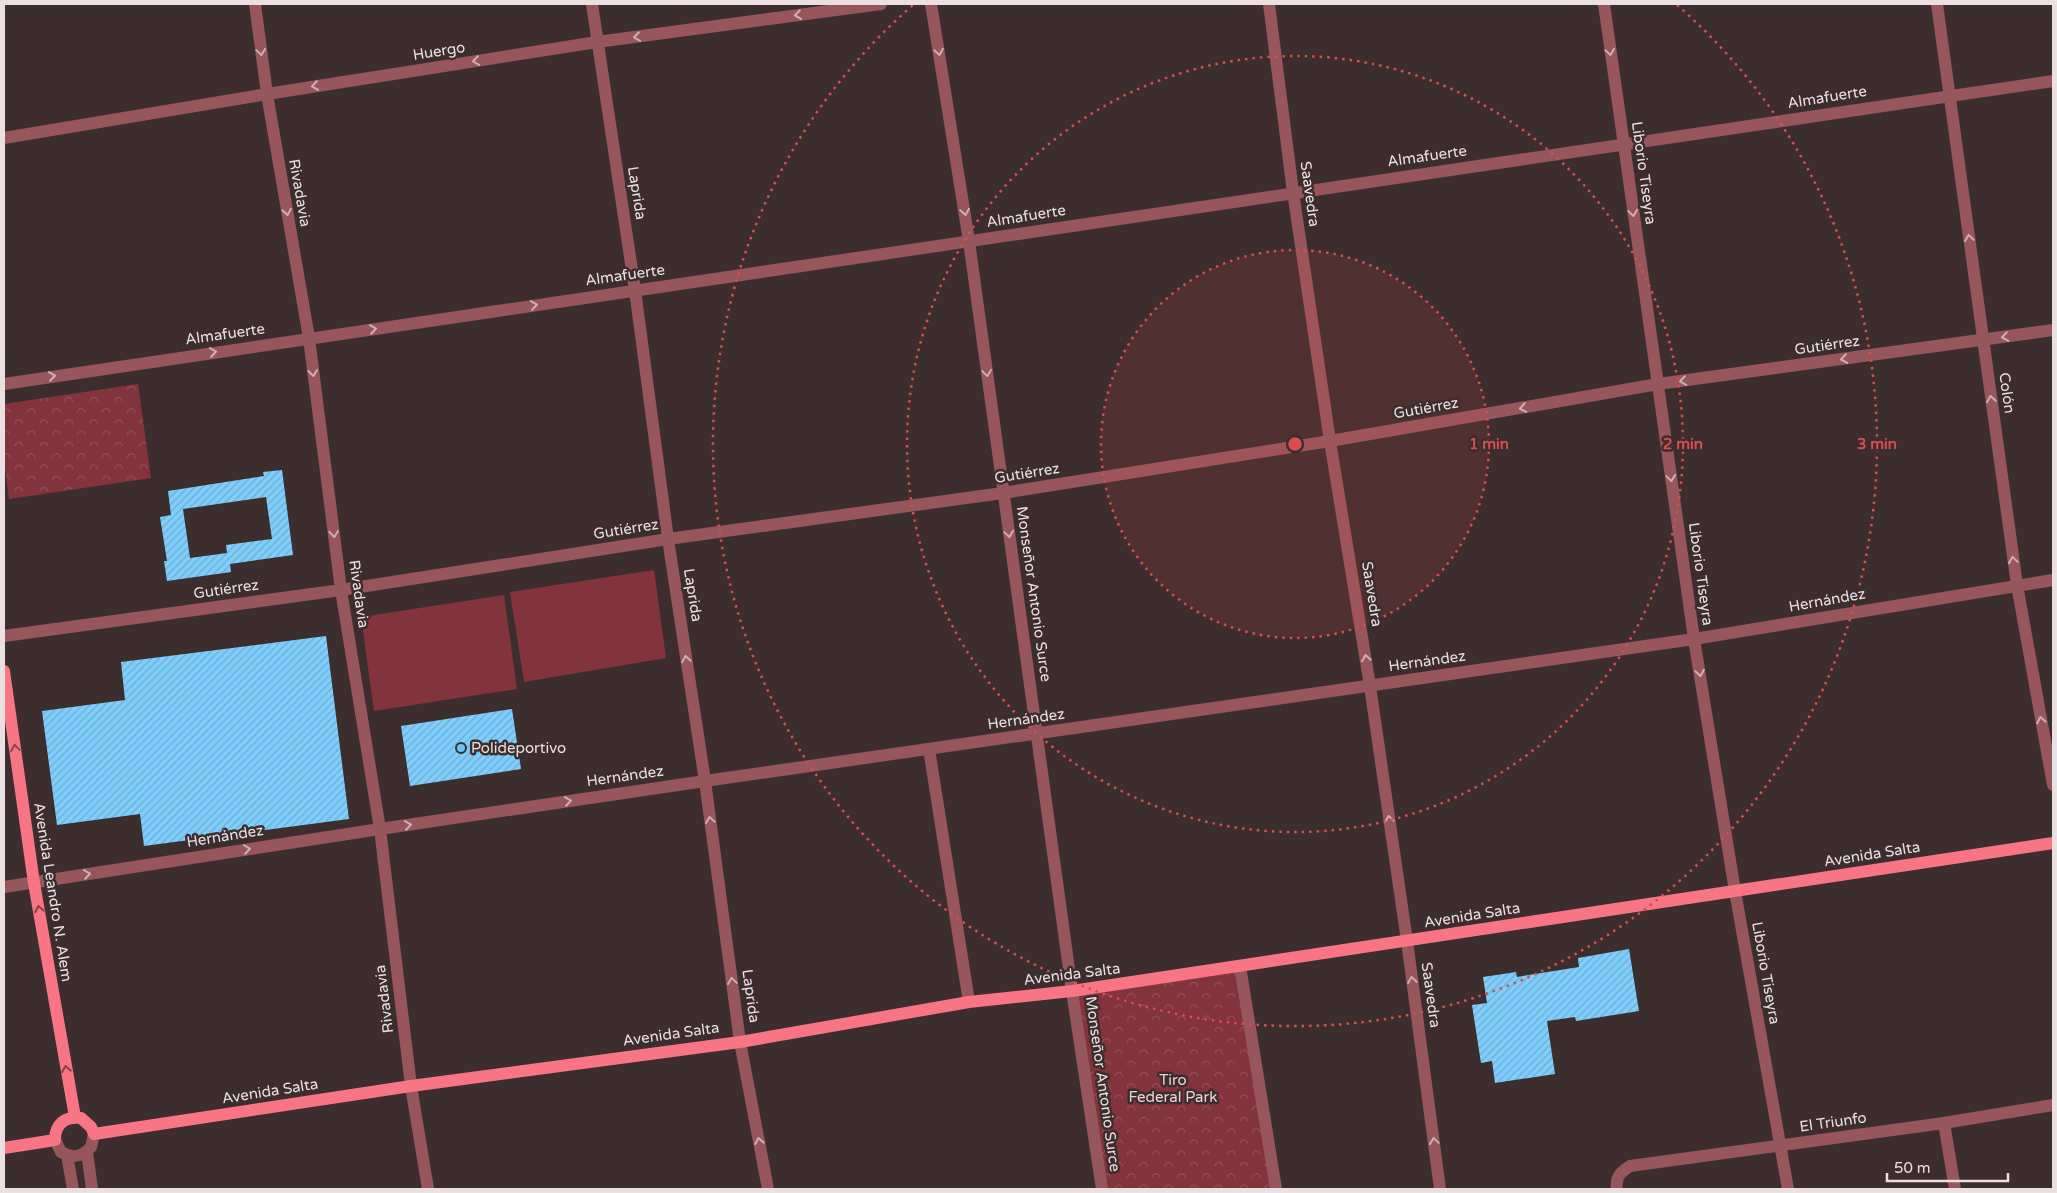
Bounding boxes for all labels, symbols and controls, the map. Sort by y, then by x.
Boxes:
one-way arrow [793,9,801,20]
one-way arrow [632,31,640,42]
street label: Huergo [411,38,467,64]
one-way arrow [256,48,266,56]
one-way arrow [933,48,943,56]
one-way arrow [1605,48,1615,56]
one-way arrow [472,56,480,66]
one-way arrow [311,80,319,91]
street label: Almafuerte [1786,82,1868,112]
street label: Liborio Tiseyra [1628,120,1660,226]
street label: Almafuerte [1386,142,1468,170]
street label: Rivadavia [285,158,315,228]
street label: Saavedra [1296,160,1324,228]
street label: Laprida [624,165,650,221]
street label: Almafuerte [985,201,1067,231]
one-way arrow [282,208,292,217]
one-way arrow [959,208,969,217]
one-way arrow [1628,209,1638,217]
one-way arrow [1964,233,1975,241]
street label: Almafuerte [584,261,666,289]
one-way arrow [530,300,539,310]
street label: Almafuerte [184,320,266,348]
one-way arrow [369,324,378,334]
one-way arrow [2001,331,2009,342]
street label: Gutiérrez [1793,332,1861,358]
one-way arrow [208,348,217,358]
one-way arrow [1840,353,1848,364]
one-way arrow [307,369,318,377]
one-way arrow [981,370,992,378]
street label: Colón [1995,371,2019,415]
one-way arrow [48,372,56,382]
one-way arrow [1679,375,1687,386]
street label: Gutiérrez [1392,393,1460,423]
one-way arrow [1987,394,1997,403]
one-way arrow [1518,402,1527,412]
centre of rings [1286,435,1304,453]
text: 1 min [1469,435,1509,453]
text: 2 min [1663,435,1703,453]
text: 3 min [1857,435,1897,453]
street label: Gutiérrez [993,459,1061,487]
one-way arrow [1665,474,1676,482]
street label: Monseñor Antonio Surce [1013,505,1055,683]
street label: Gutiérrez [592,515,660,543]
street label: Liborio Tiseyra [1685,521,1717,627]
one-way arrow [328,530,339,538]
one-way arrow [1003,531,1014,539]
one-way arrow [2008,555,2019,563]
street label: Rivadavia [345,559,373,629]
street label: Saavedra [1358,560,1386,628]
street label: Laprida [680,567,706,623]
street label: Gutiérrez [192,576,260,602]
street label: Hernández [1787,584,1867,616]
street label: Hernández [1387,647,1467,675]
one-way arrow [1361,654,1371,663]
one-way arrow [682,655,692,664]
one-way arrow [1694,669,1704,677]
street label: Hernández [986,705,1066,733]
one-way arrow [2037,715,2047,724]
place label: Polideportivo [471,739,566,757]
marker: Polideportivo [455,742,467,754]
one-way arrow [10,744,21,752]
street label: Hernández [585,762,665,790]
one-way arrow [565,796,573,807]
street label: Avenida Leandro N. Alem [30,801,76,983]
one-way arrow [1385,815,1395,823]
one-way arrow [705,816,716,824]
one-way arrow [403,820,412,830]
street label: Hernández [185,821,265,851]
street label: Avenida Salta [1823,838,1921,870]
one-way arrow [243,845,251,855]
one-way arrow [82,870,91,880]
street label: Avenida Salta [1423,899,1521,931]
one-way arrow [34,905,44,914]
street label: Liborio Tiseyra [1748,920,1784,1026]
street label: Avenida Salta [1023,959,1121,989]
street label: Saavedra [1417,961,1445,1029]
street label: Rivadavia [371,964,397,1034]
street label: Laprida [738,968,764,1024]
one-way arrow [1407,975,1418,983]
one-way arrow [727,977,738,985]
street label: Monseñor Antonio Surce [1082,995,1124,1173]
street label: Avenida Salta [622,1018,720,1050]
one-way arrow [62,1065,72,1074]
park label: Tiro Federal Park [1129,1071,1217,1106]
street label: Avenida Salta [221,1075,319,1107]
street label: El Triunfo [1798,1108,1868,1136]
one-way arrow [754,1137,764,1146]
one-way arrow [1429,1137,1439,1145]
scale bar [1887,1150,2008,1182]
text: 50 m [1894,1159,1931,1177]

